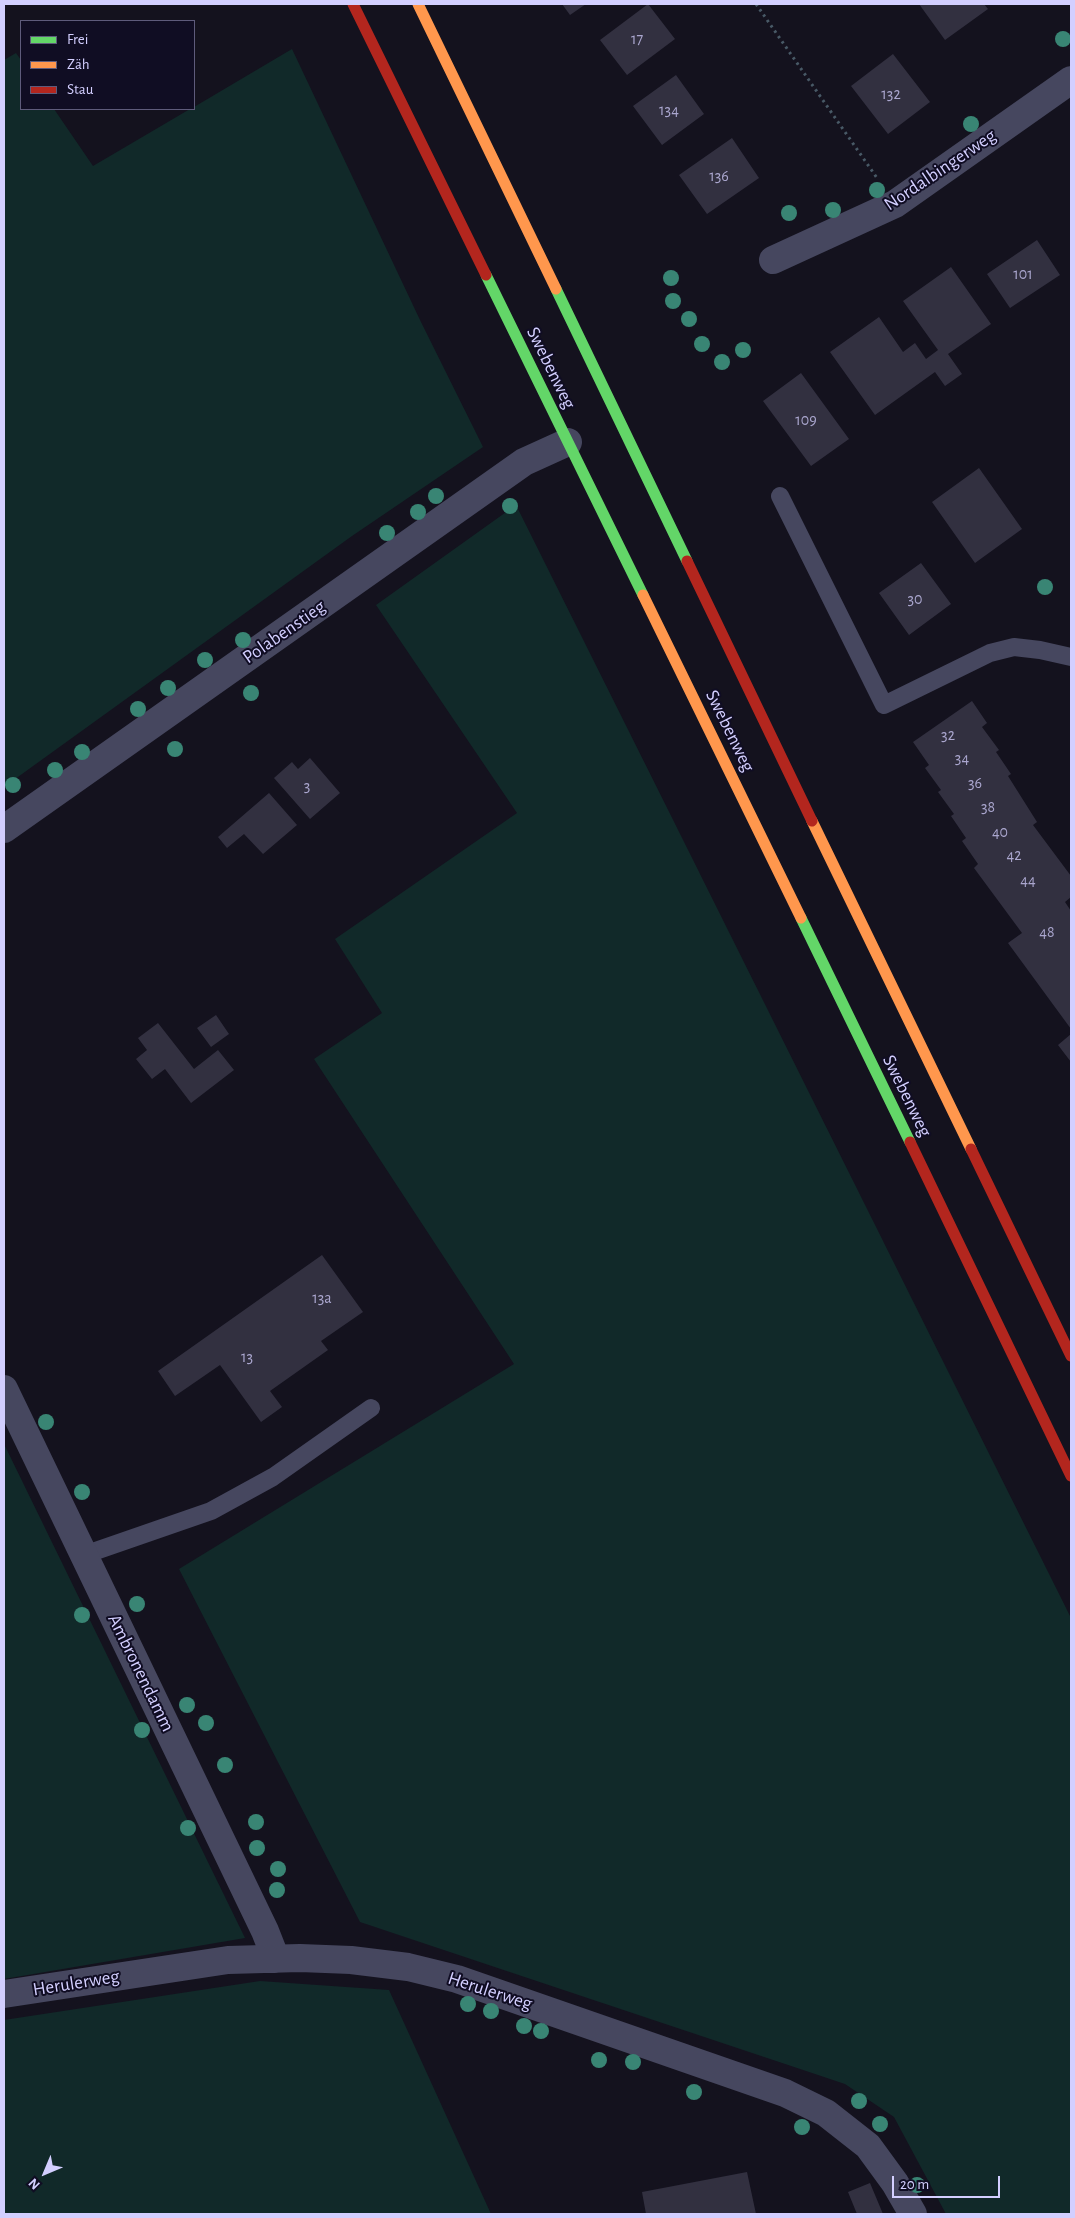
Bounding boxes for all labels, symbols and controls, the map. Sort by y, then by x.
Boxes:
legend [20,20,195,110]
house number: 17 [631,29,643,49]
text: Frei [67,32,88,47]
text: Zäh [67,57,90,72]
text: Stau [67,82,93,97]
house number: 132 [881,84,901,104]
house number: 134 [659,100,679,120]
street label: Nordalbingerweg [880,124,1000,216]
house number: 136 [709,166,729,186]
house number: 101 [1013,264,1033,284]
street label: Swebenweg [521,323,581,413]
house number: 109 [795,410,817,430]
house number: 30 [907,589,923,609]
street label: Polabenstieg [238,595,330,669]
street label: Swebenweg [700,686,760,776]
house number: 32 [941,725,955,745]
house number: 34 [955,748,969,768]
house number: 36 [968,773,982,793]
house number: 3 [304,776,310,796]
house number: 38 [981,797,995,817]
house number: 40 [992,822,1008,842]
house number: 42 [1007,845,1021,865]
house number: 44 [1020,870,1036,890]
house number: 48 [1039,922,1055,942]
street label: Swebenweg [877,1051,937,1141]
house number: 13a [312,1288,332,1308]
house number: 13 [241,1347,253,1367]
street label: Ambronendamm [103,1611,179,1735]
street label: Herulerweg [31,1965,121,2001]
street label: Herulerweg [445,1967,535,2015]
north arrow [20,2148,70,2198]
scale bar [895,2166,1002,2198]
text: N [26,2175,43,2192]
text: 20 m [900,2177,929,2192]

